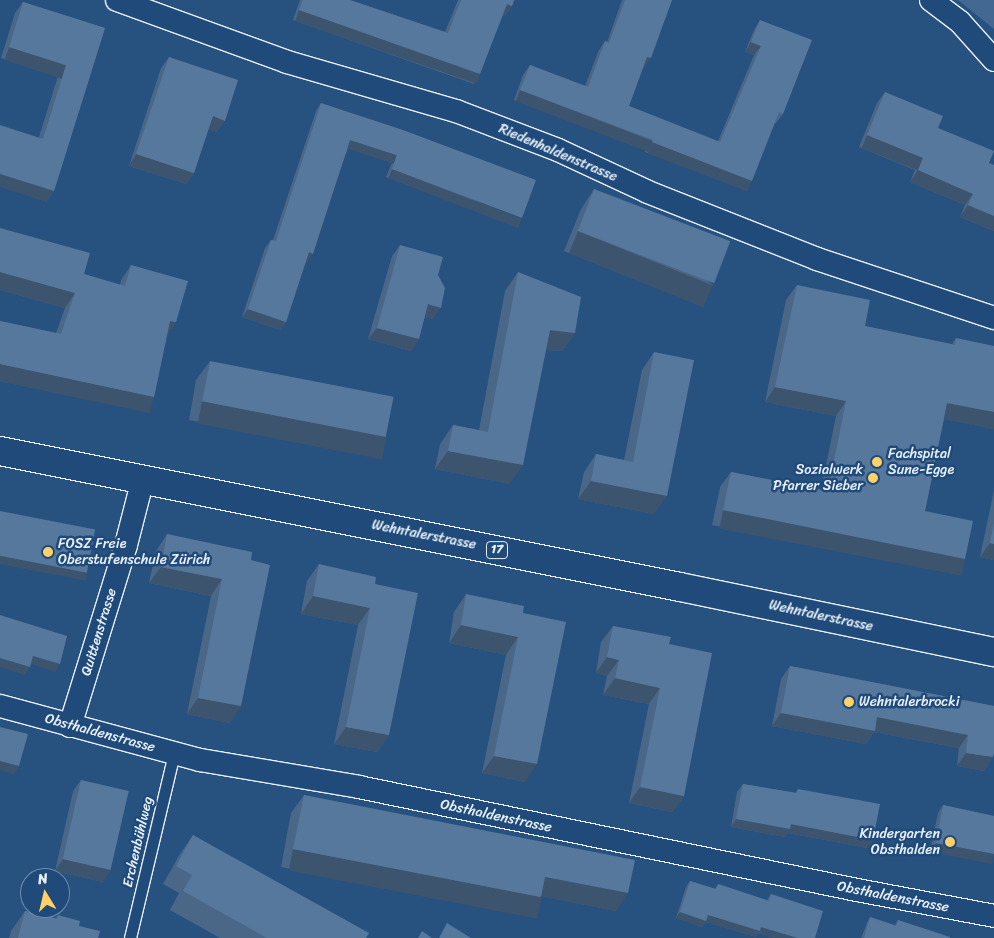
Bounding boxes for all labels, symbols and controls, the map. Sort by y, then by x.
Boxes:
street label: Riedenhaldenstrasse [496,120,620,186]
place label: Fachspital Sune-Egge [888,446,954,478]
marker: Fachspital Sune-Egge [870,455,884,469]
place label: Sozialwerk Pfarrer Sieber [773,462,863,494]
marker: Sozialwerk Pfarrer Sieber [867,472,879,484]
street label: Wehntalerstrasse [370,517,478,553]
place label: FOSZ Freie Oberstufenschule Zürich [58,536,210,568]
road number: 17 [486,540,508,560]
marker: FOSZ Freie Oberstufenschule Zürich [42,546,54,558]
street label: Quittenstrasse [78,586,120,678]
street label: Wehntalerstrasse [767,597,875,635]
place label: Wehntalerbrocki [859,694,960,710]
marker: Wehntalerbrocki [843,696,855,708]
street label: Obsthaldenstrasse [43,710,157,756]
street label: Erchenbühlweg [119,795,157,889]
street label: Obsthaldenstrasse [439,796,553,836]
place label: Kindergarten Obsthalden [860,826,940,859]
marker: Kindergarten Obsthalden [944,836,956,848]
text: N [36,866,49,892]
north arrow [20,868,70,918]
street label: Obsthaldenstrasse [836,878,950,916]

